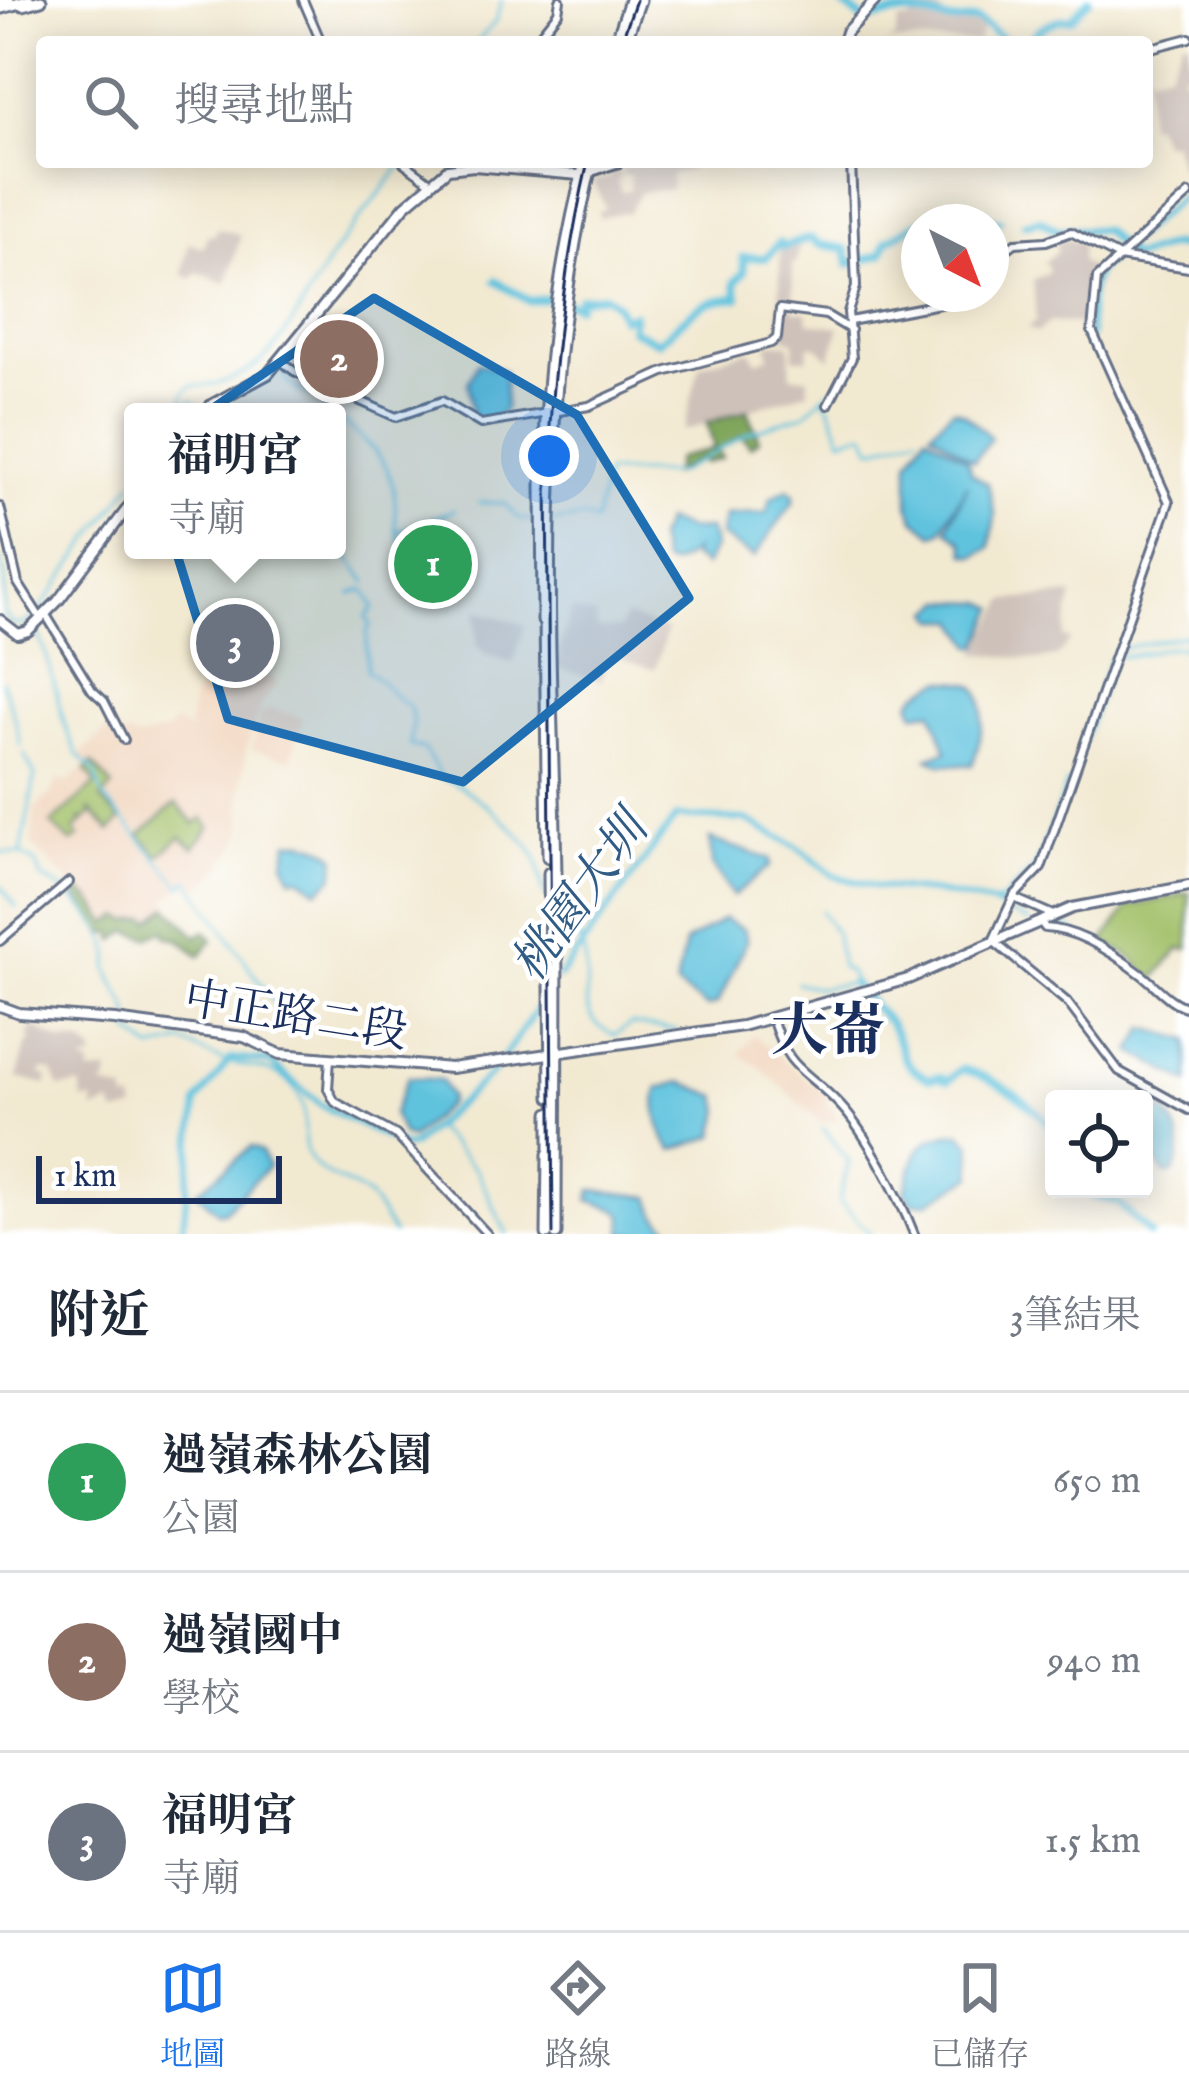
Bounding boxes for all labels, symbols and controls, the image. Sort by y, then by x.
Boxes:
search box [36,36,1153,168]
icon: search [78,69,144,135]
text: 搜尋地點 [174,79,354,136]
north arrow [901,204,1009,312]
pin: 2 [300,314,378,404]
popup [124,403,346,559]
your location [519,426,579,486]
text: 福明宮 [167,429,303,486]
text: 寺廟 [167,496,246,545]
pin: 1 [394,519,472,609]
pin: 3 [196,598,274,688]
water label: 桃園大圳 [501,797,666,994]
street label: 中正路二段 [180,972,411,1063]
district label: 大崙 [771,997,885,1070]
map controls [1045,1090,1153,1198]
button: locate [1045,1090,1153,1198]
scale bar [36,1150,282,1203]
text: 1 km [54,1156,117,1198]
text: 附近 [48,1286,150,1351]
text: 3筆結果 [1009,1293,1141,1342]
text: 過嶺森林公園 [162,1429,432,1486]
text: 1 [80,1457,94,1506]
text: 650 m [1053,1457,1141,1506]
text: 公園 [162,1496,240,1545]
text: 過嶺國中 [162,1609,342,1666]
text: 2 [78,1637,96,1686]
text: 940 m [1047,1637,1141,1686]
text: 學校 [162,1676,240,1725]
text: 福明宮 [162,1789,297,1846]
text: 3 [80,1817,94,1866]
text: 1.5 km [1044,1817,1141,1866]
text: 寺廟 [162,1856,240,1905]
tab: 地圖 [160,1955,226,2077]
tab: 路線 [545,1955,611,2077]
tab: 已儲存 [930,1955,1029,2077]

